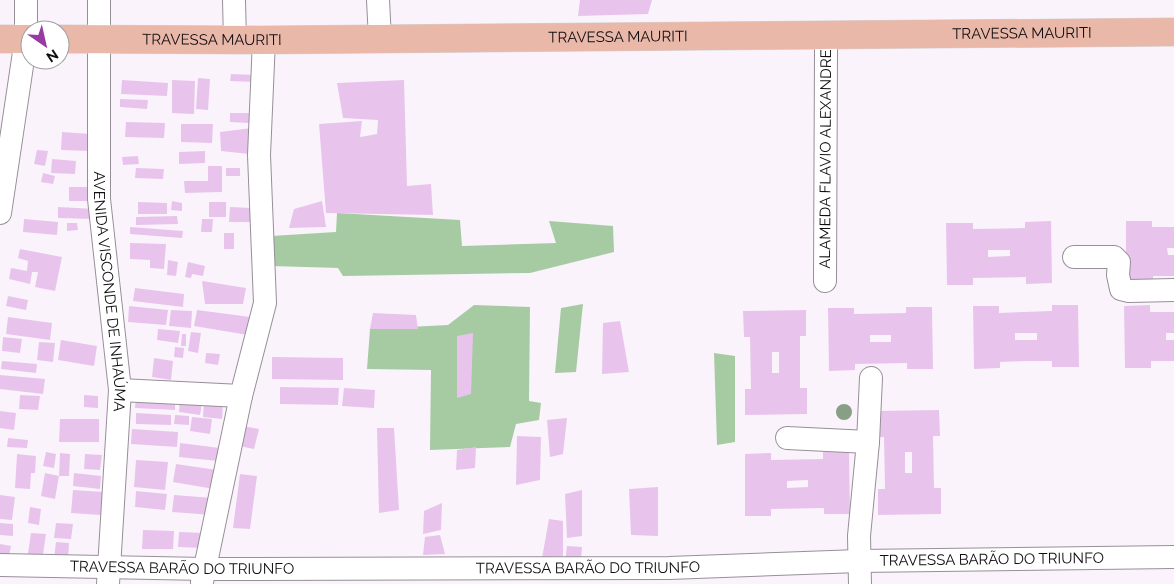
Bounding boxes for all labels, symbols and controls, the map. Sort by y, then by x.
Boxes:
north arrow [20,20,70,70]
street label: TRAVESSA MAURITI [952,24,1092,43]
street label: TRAVESSA MAURITI [548,27,688,47]
street label: TRAVESSA MAURITI [142,30,282,49]
text: N [43,46,61,65]
street label: ALAMEDA FLAVIO ALEXANDRE [816,49,835,269]
street label: AVENIDA VISCONDE DE INHAÚMA [90,171,129,412]
street label: TRAVESSA BARÃO DO TRIUNFO [880,549,1104,570]
street label: TRAVESSA BARÃO DO TRIUNFO [70,557,294,578]
street label: TRAVESSA BARÃO DO TRIUNFO [476,558,700,577]

